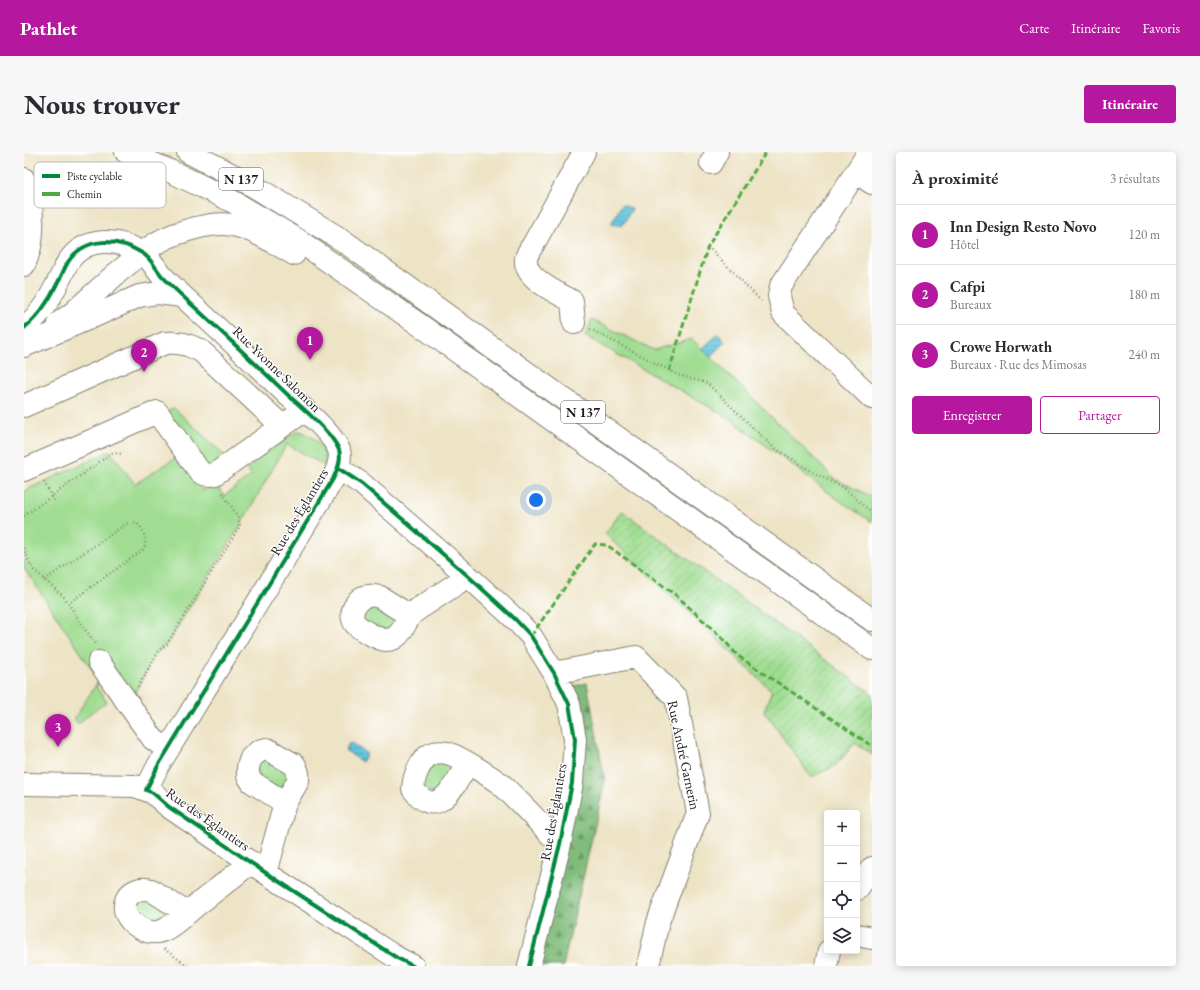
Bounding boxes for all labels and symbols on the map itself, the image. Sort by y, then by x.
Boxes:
legend [34,162,166,208]
road number: N 137 [219,168,263,190]
text: Piste cyclable [67,169,123,183]
text: Chemin [67,187,102,201]
street label: Rue Yvonne Salomon [229,322,325,416]
pin: 1 [297,327,323,360]
pin: 2 [131,339,157,372]
road number: N 137 [561,401,605,423]
street label: Rue des Églantiers [266,465,332,559]
your location [526,490,546,510]
street label: Rue André Garnerin [664,699,705,812]
pin: 3 [45,714,71,747]
street label: Rue des Églantiers [536,762,570,862]
street label: Rue des Églantiers [163,783,254,855]

